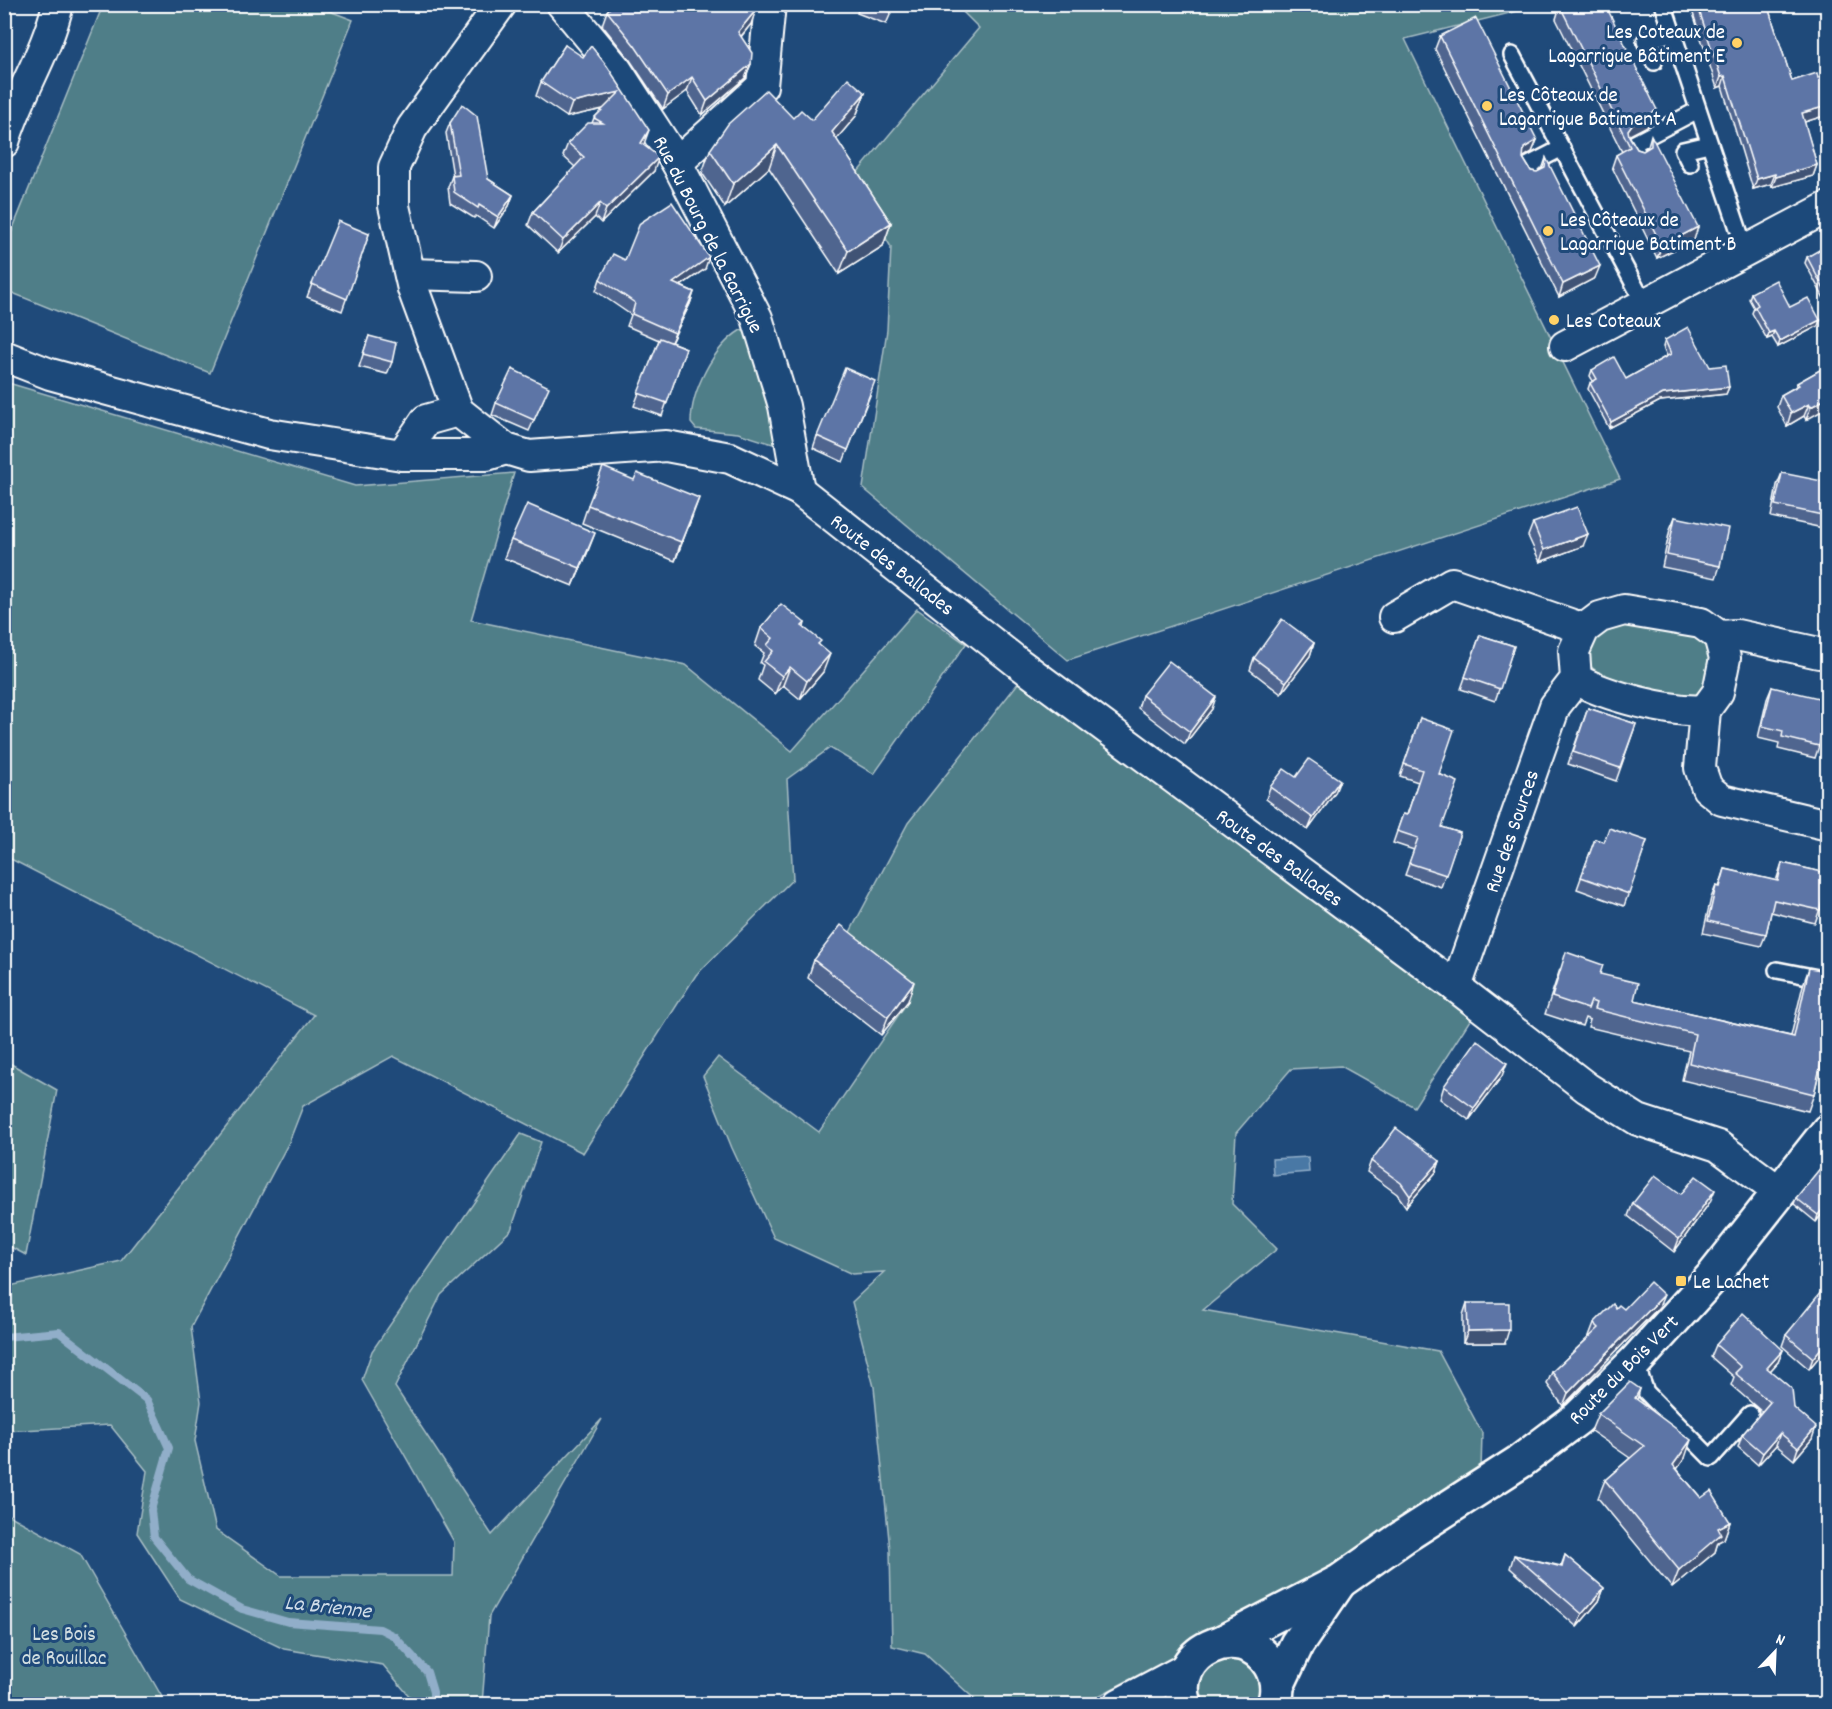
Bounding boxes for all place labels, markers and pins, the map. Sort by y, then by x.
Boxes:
place label: Les Coteaux de Lagarrigue Bâtiment E [1548,19,1725,73]
marker: Les Coteaux de Lagarrigue Bâtiment E [1730,36,1744,50]
place label: Les Côteaux de Lagarrigue Batiment A [1499,82,1677,136]
marker: Les Côteaux de Lagarrigue Batiment A [1480,99,1494,113]
place label: Les Côteaux de Lagarrigue Batiment B [1560,207,1737,261]
marker: Les Côteaux de Lagarrigue Batiment B [1541,224,1555,238]
place label: Les Coteaux [1566,308,1661,338]
marker: Les Coteaux [1547,313,1561,327]
place label: Le Lachet [1693,1269,1769,1299]
marker: Le Lachet [1674,1274,1688,1288]

